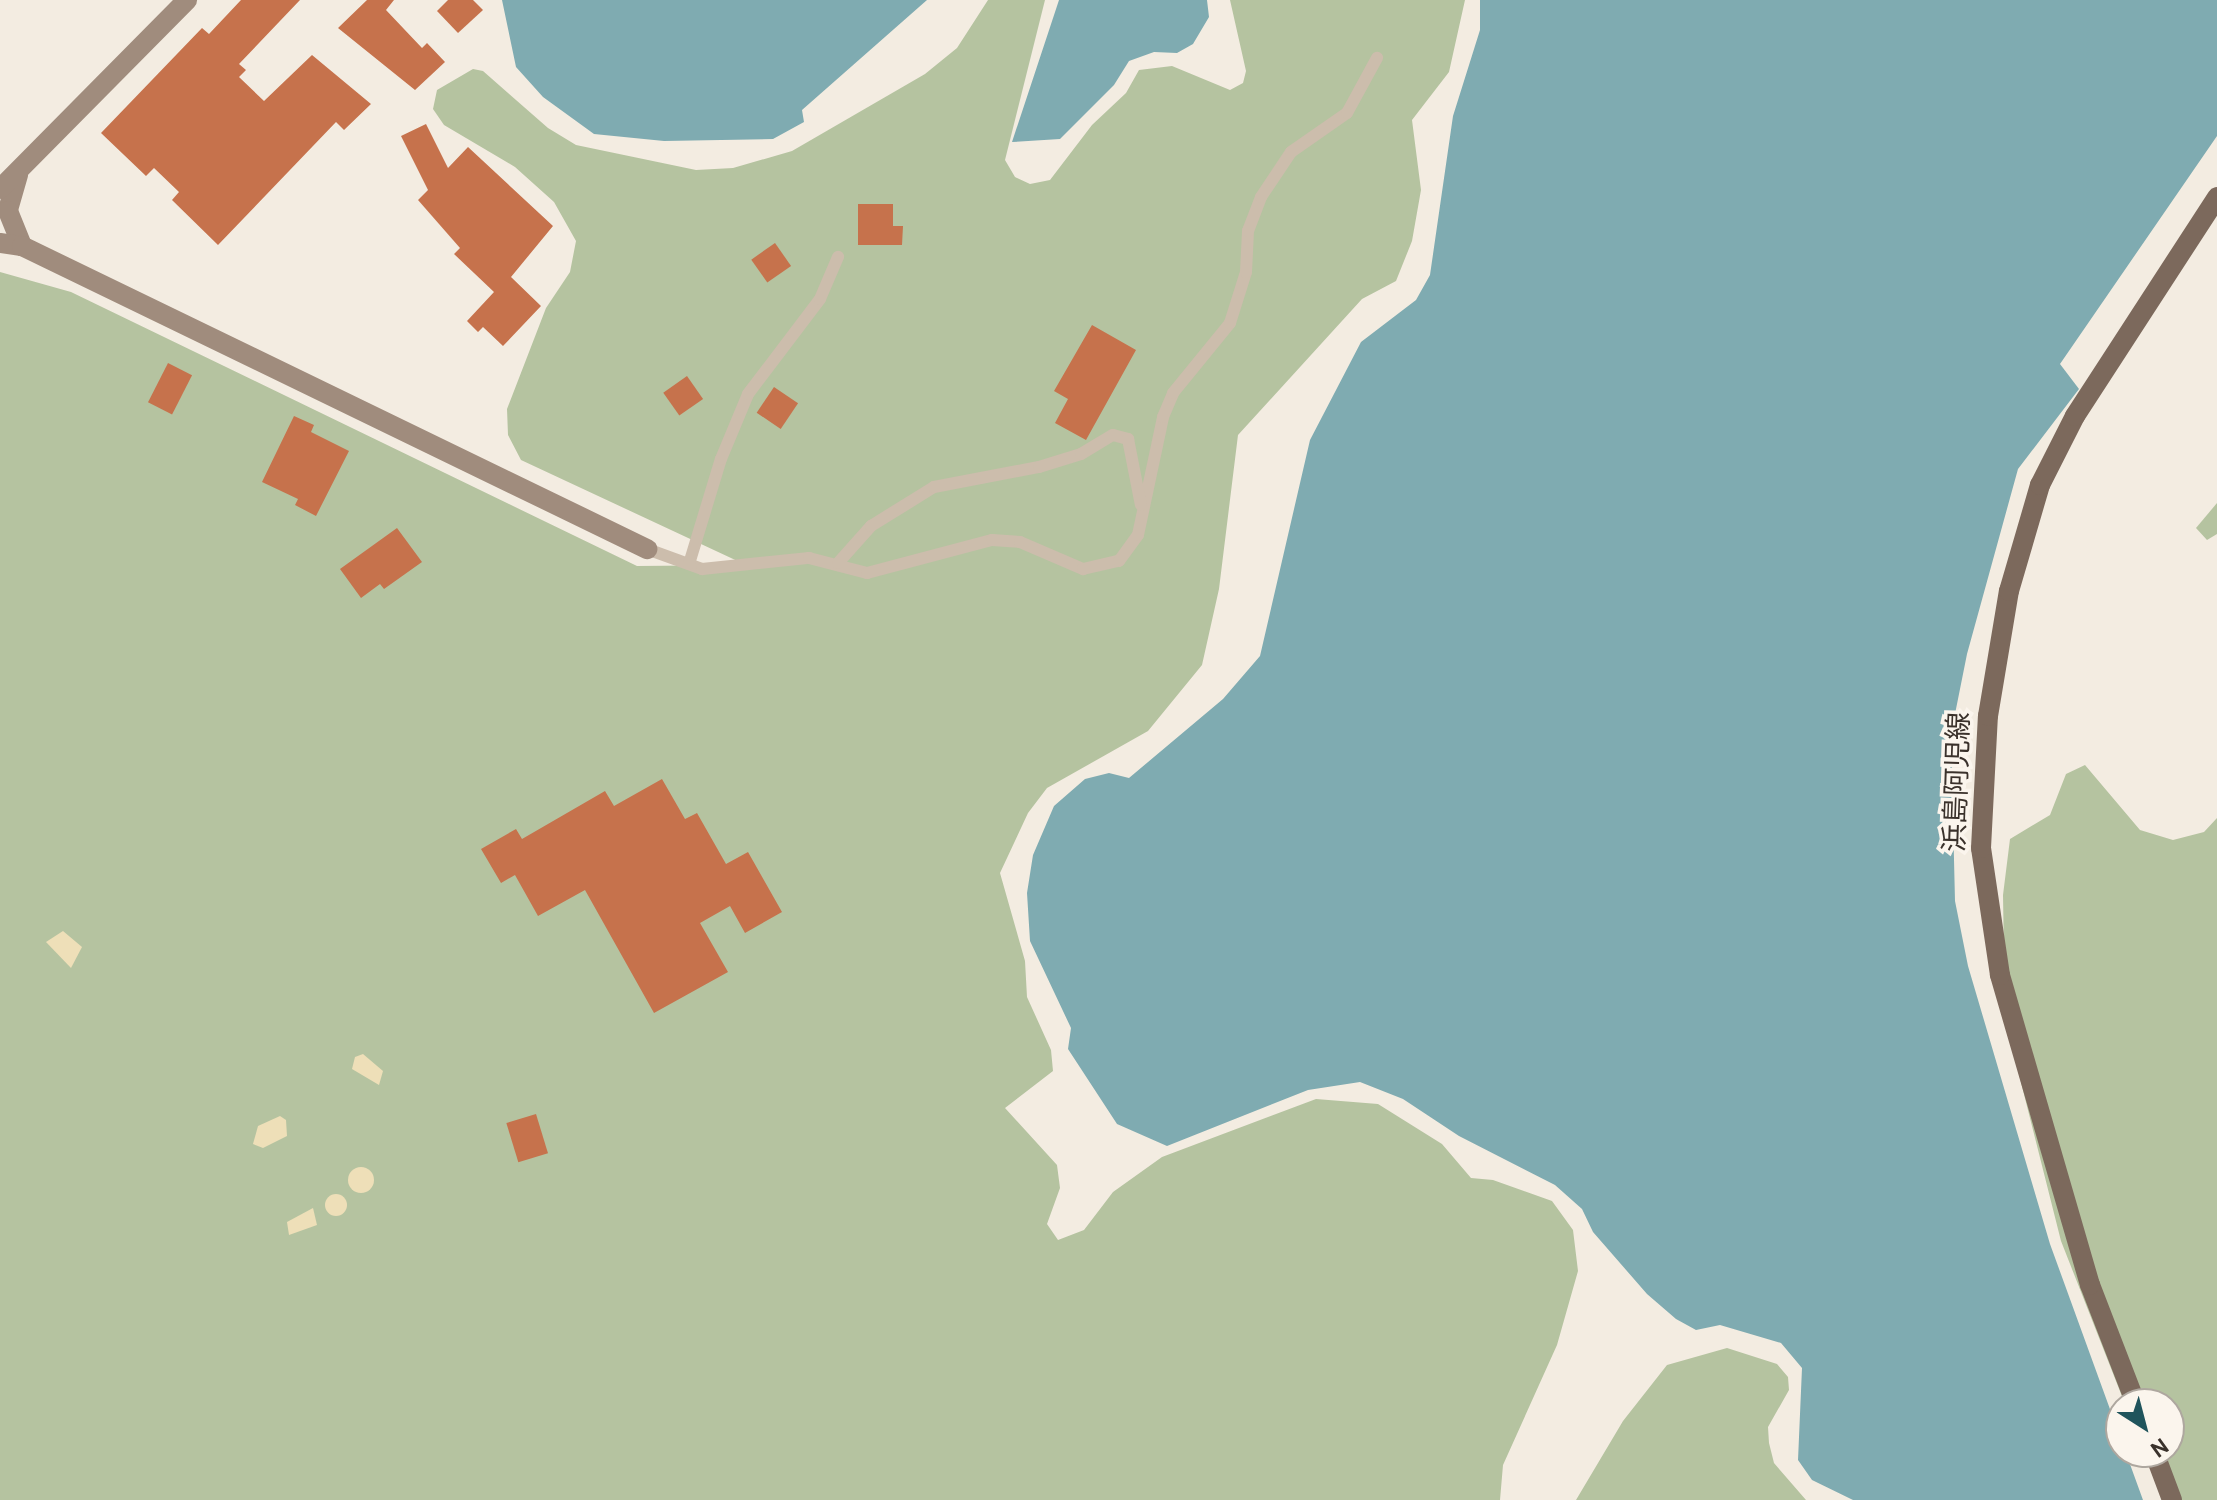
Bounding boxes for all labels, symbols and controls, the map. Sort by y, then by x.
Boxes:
street label: 浜島阿児線 [1940,711,1978,853]
north arrow [2105,1388,2185,1468]
text: N [2144,1431,2173,1462]

